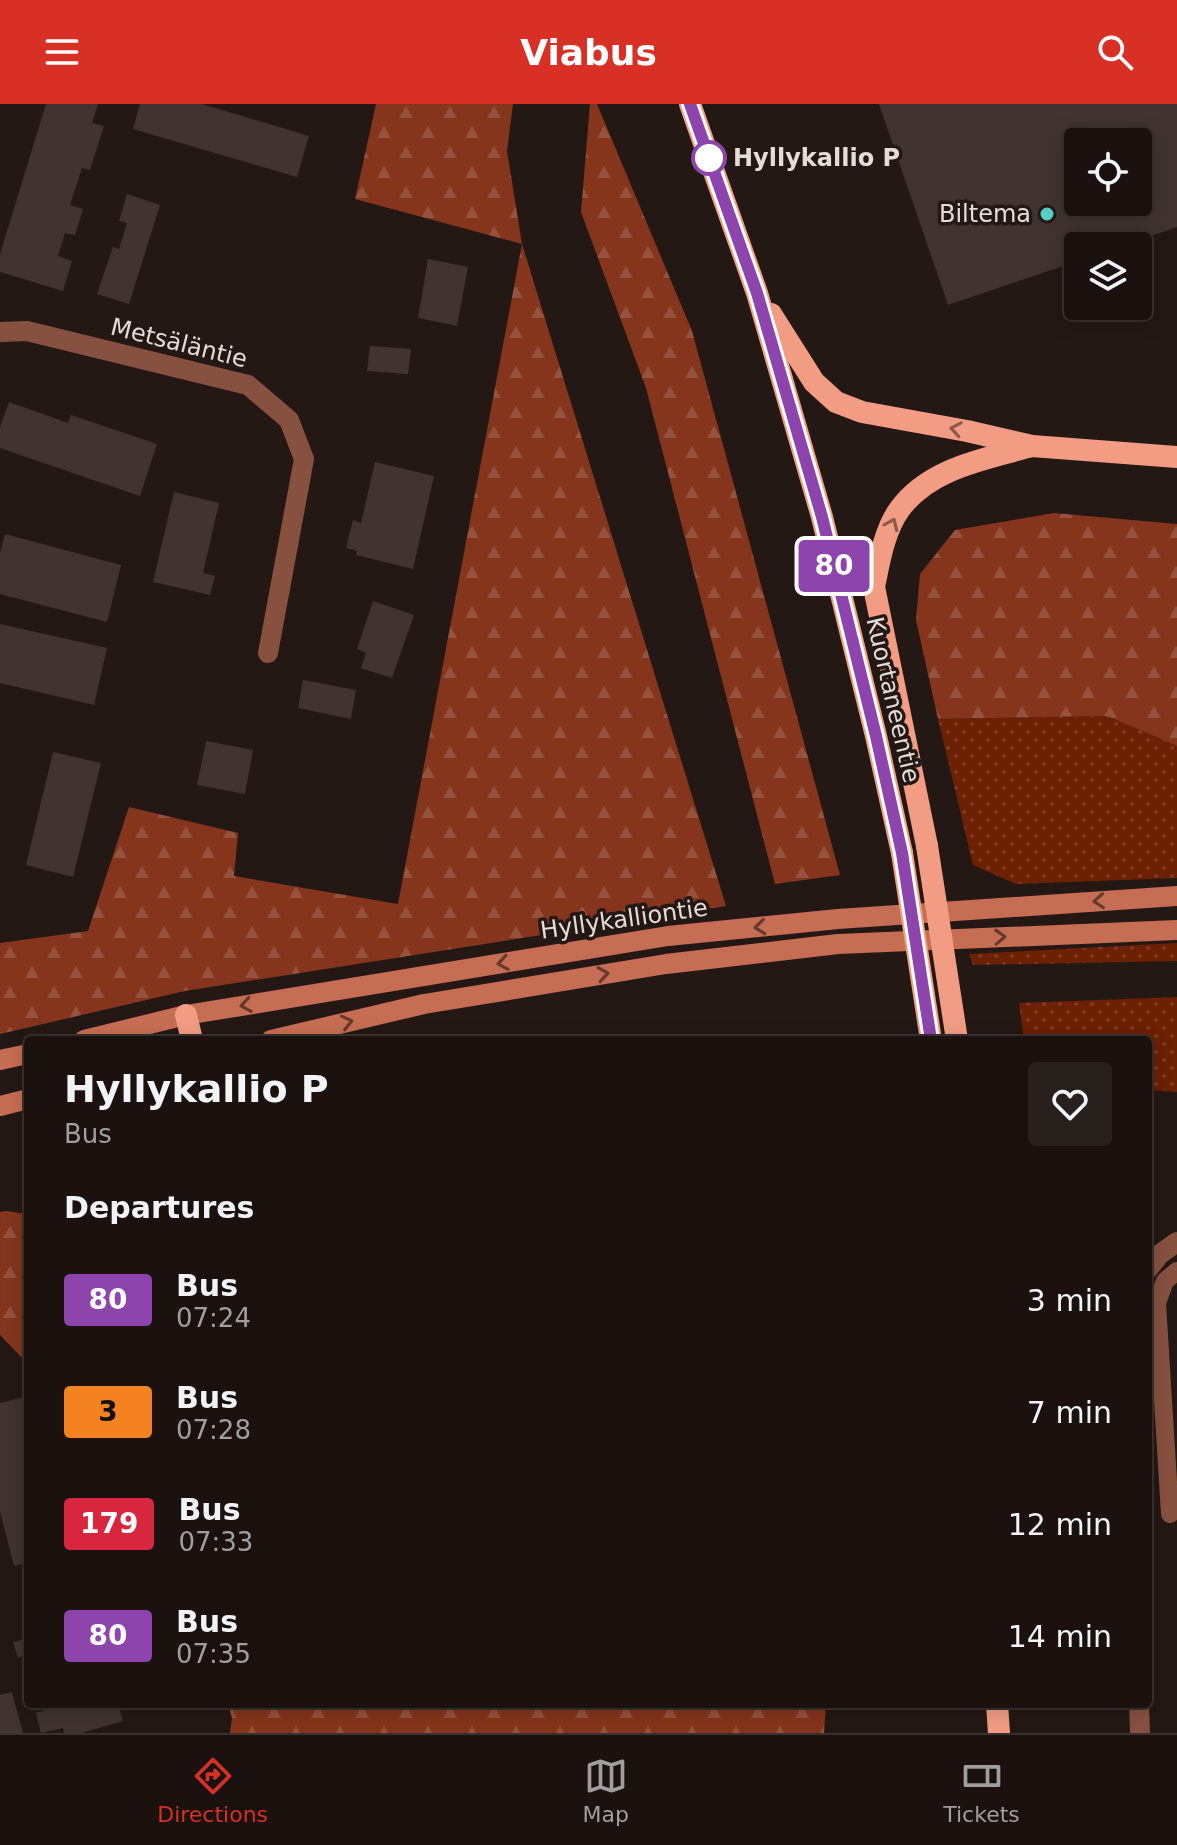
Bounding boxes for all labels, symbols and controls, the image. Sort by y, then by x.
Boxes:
icon: menu [40,30,84,74]
icon: search [1093,30,1137,74]
text: Viabus [520,32,657,73]
map controls [1064,128,1152,320]
button: locate [1064,128,1152,216]
marker: Hyllykallio P [692,141,726,175]
place label: Hyllykallio P [733,144,900,172]
place label: Biltema [939,200,1031,228]
marker: Biltema [1038,205,1056,223]
button: layers [1064,232,1152,320]
street label: Metsäläntie [108,313,250,373]
one-way arrow [949,422,962,439]
one-way arrow [883,518,899,532]
line badge: 80 [798,540,870,592]
text: 80 [815,549,853,582]
street label: Kuortaneentie [860,614,926,786]
one-way arrow [1092,892,1105,909]
street label: Hyllykalliontie [539,893,709,945]
one-way arrow [753,919,766,936]
one-way arrow [994,928,1007,945]
one-way arrow [496,954,510,971]
one-way arrow [596,967,610,984]
one-way arrow [240,996,253,1013]
one-way arrow [340,1014,354,1031]
button: heart [1028,1062,1112,1146]
text: Hyllykallio P [64,1067,329,1111]
text: Bus [64,1119,112,1149]
text: Departures [64,1190,254,1225]
text: Bus [176,1268,238,1303]
text: 80 [89,1283,127,1316]
text: 3 min [1027,1283,1112,1318]
text: 07:24 [176,1303,251,1333]
text: Bus [176,1380,238,1415]
text: 3 [98,1395,118,1428]
text: 7 min [1027,1395,1112,1430]
text: 07:28 [176,1415,251,1445]
text: Bus [178,1492,241,1527]
text: 179 [80,1507,138,1540]
text: 12 min [1008,1507,1112,1542]
text: 07:33 [178,1527,253,1557]
text: Bus [176,1604,238,1639]
text: 80 [89,1619,127,1652]
text: 14 min [1008,1619,1112,1654]
text: 07:35 [176,1639,251,1669]
tab: Directions [157,1754,268,1827]
tab: Map [582,1754,629,1827]
tab: Tickets [943,1754,1020,1827]

